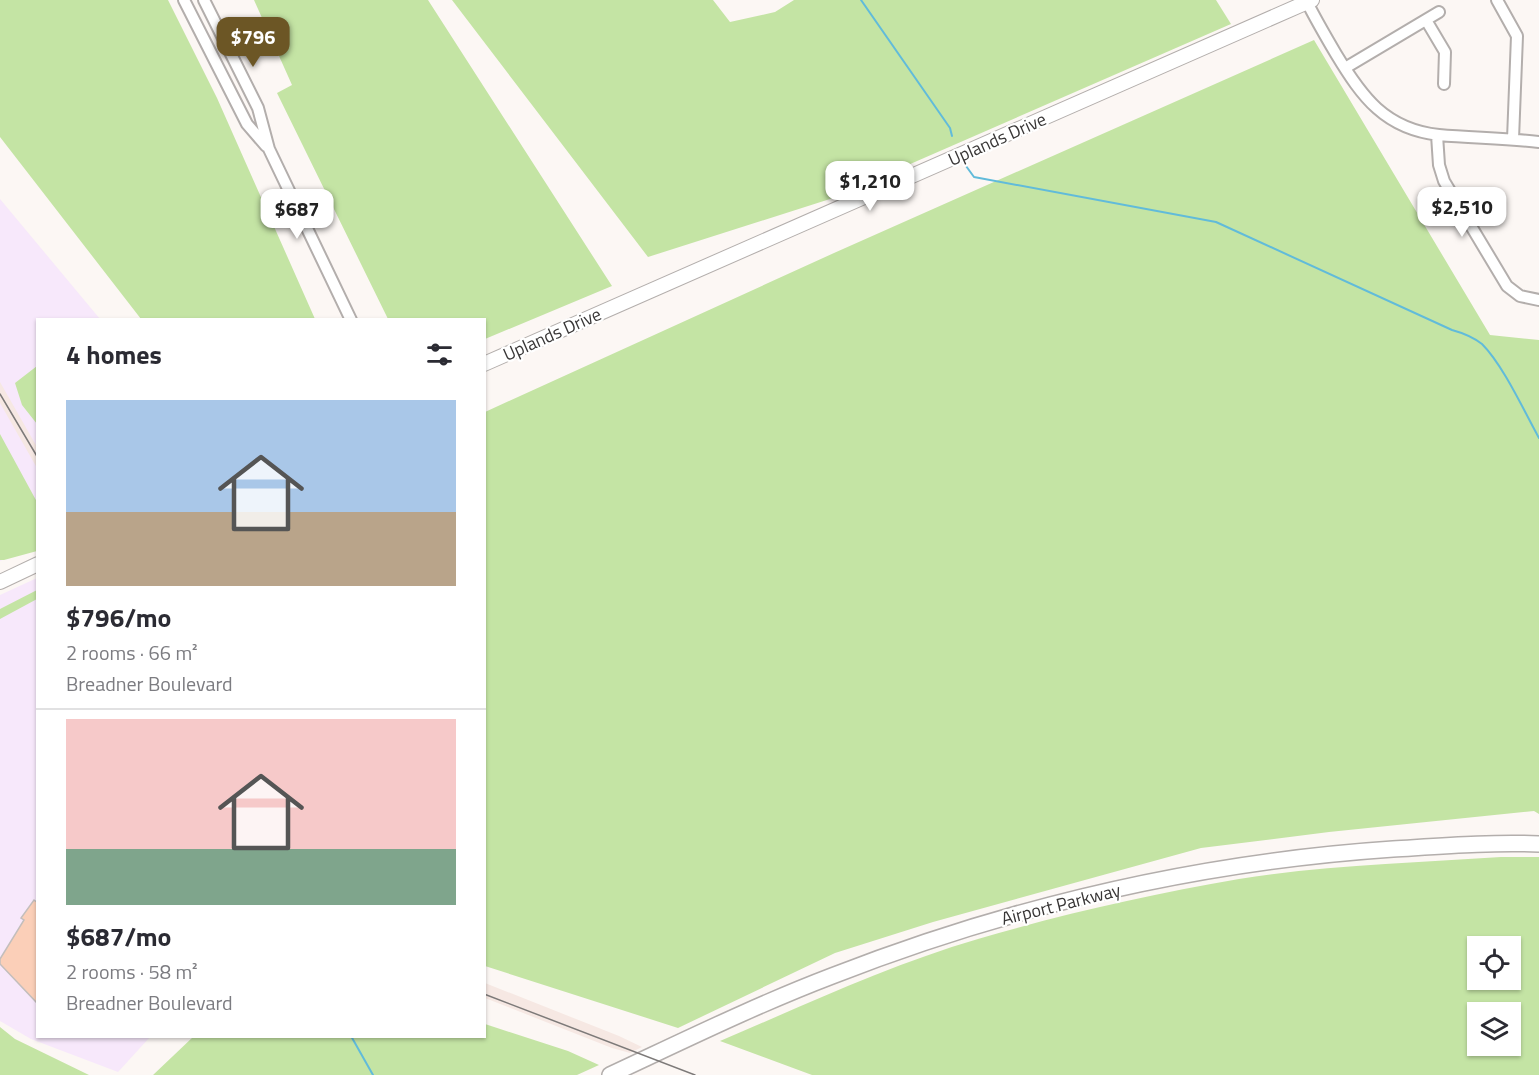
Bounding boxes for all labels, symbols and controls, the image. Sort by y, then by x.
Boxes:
pin: $796 [217,17,289,68]
text: $796 [231,21,275,52]
street label: Uplands Drive [943,105,1051,173]
pin: $1,210 [821,161,919,212]
text: $1,210 [839,165,901,196]
pin: $2,510 [1413,187,1511,238]
pin: $687 [261,189,333,240]
text: $2,510 [1431,191,1493,222]
text: $687 [275,193,319,224]
street label: Uplands Drive [498,300,606,368]
text: 4 homes [66,335,162,374]
icon: filters [423,338,456,371]
icon: home [207,439,315,547]
text: $796/mo [66,598,171,637]
text: 2 rooms · 66 m² [66,637,198,668]
text: Breadner Boulevard [66,668,233,699]
icon: home [207,758,315,866]
street label: Airport Parkway [999,876,1124,932]
text: $687/mo [66,917,171,956]
map controls [1467,936,1521,1056]
button: locate [1467,936,1521,990]
text: 2 rooms · 58 m² [66,956,198,987]
text: Breadner Boulevard [66,987,233,1018]
button: layers [1467,1002,1521,1056]

